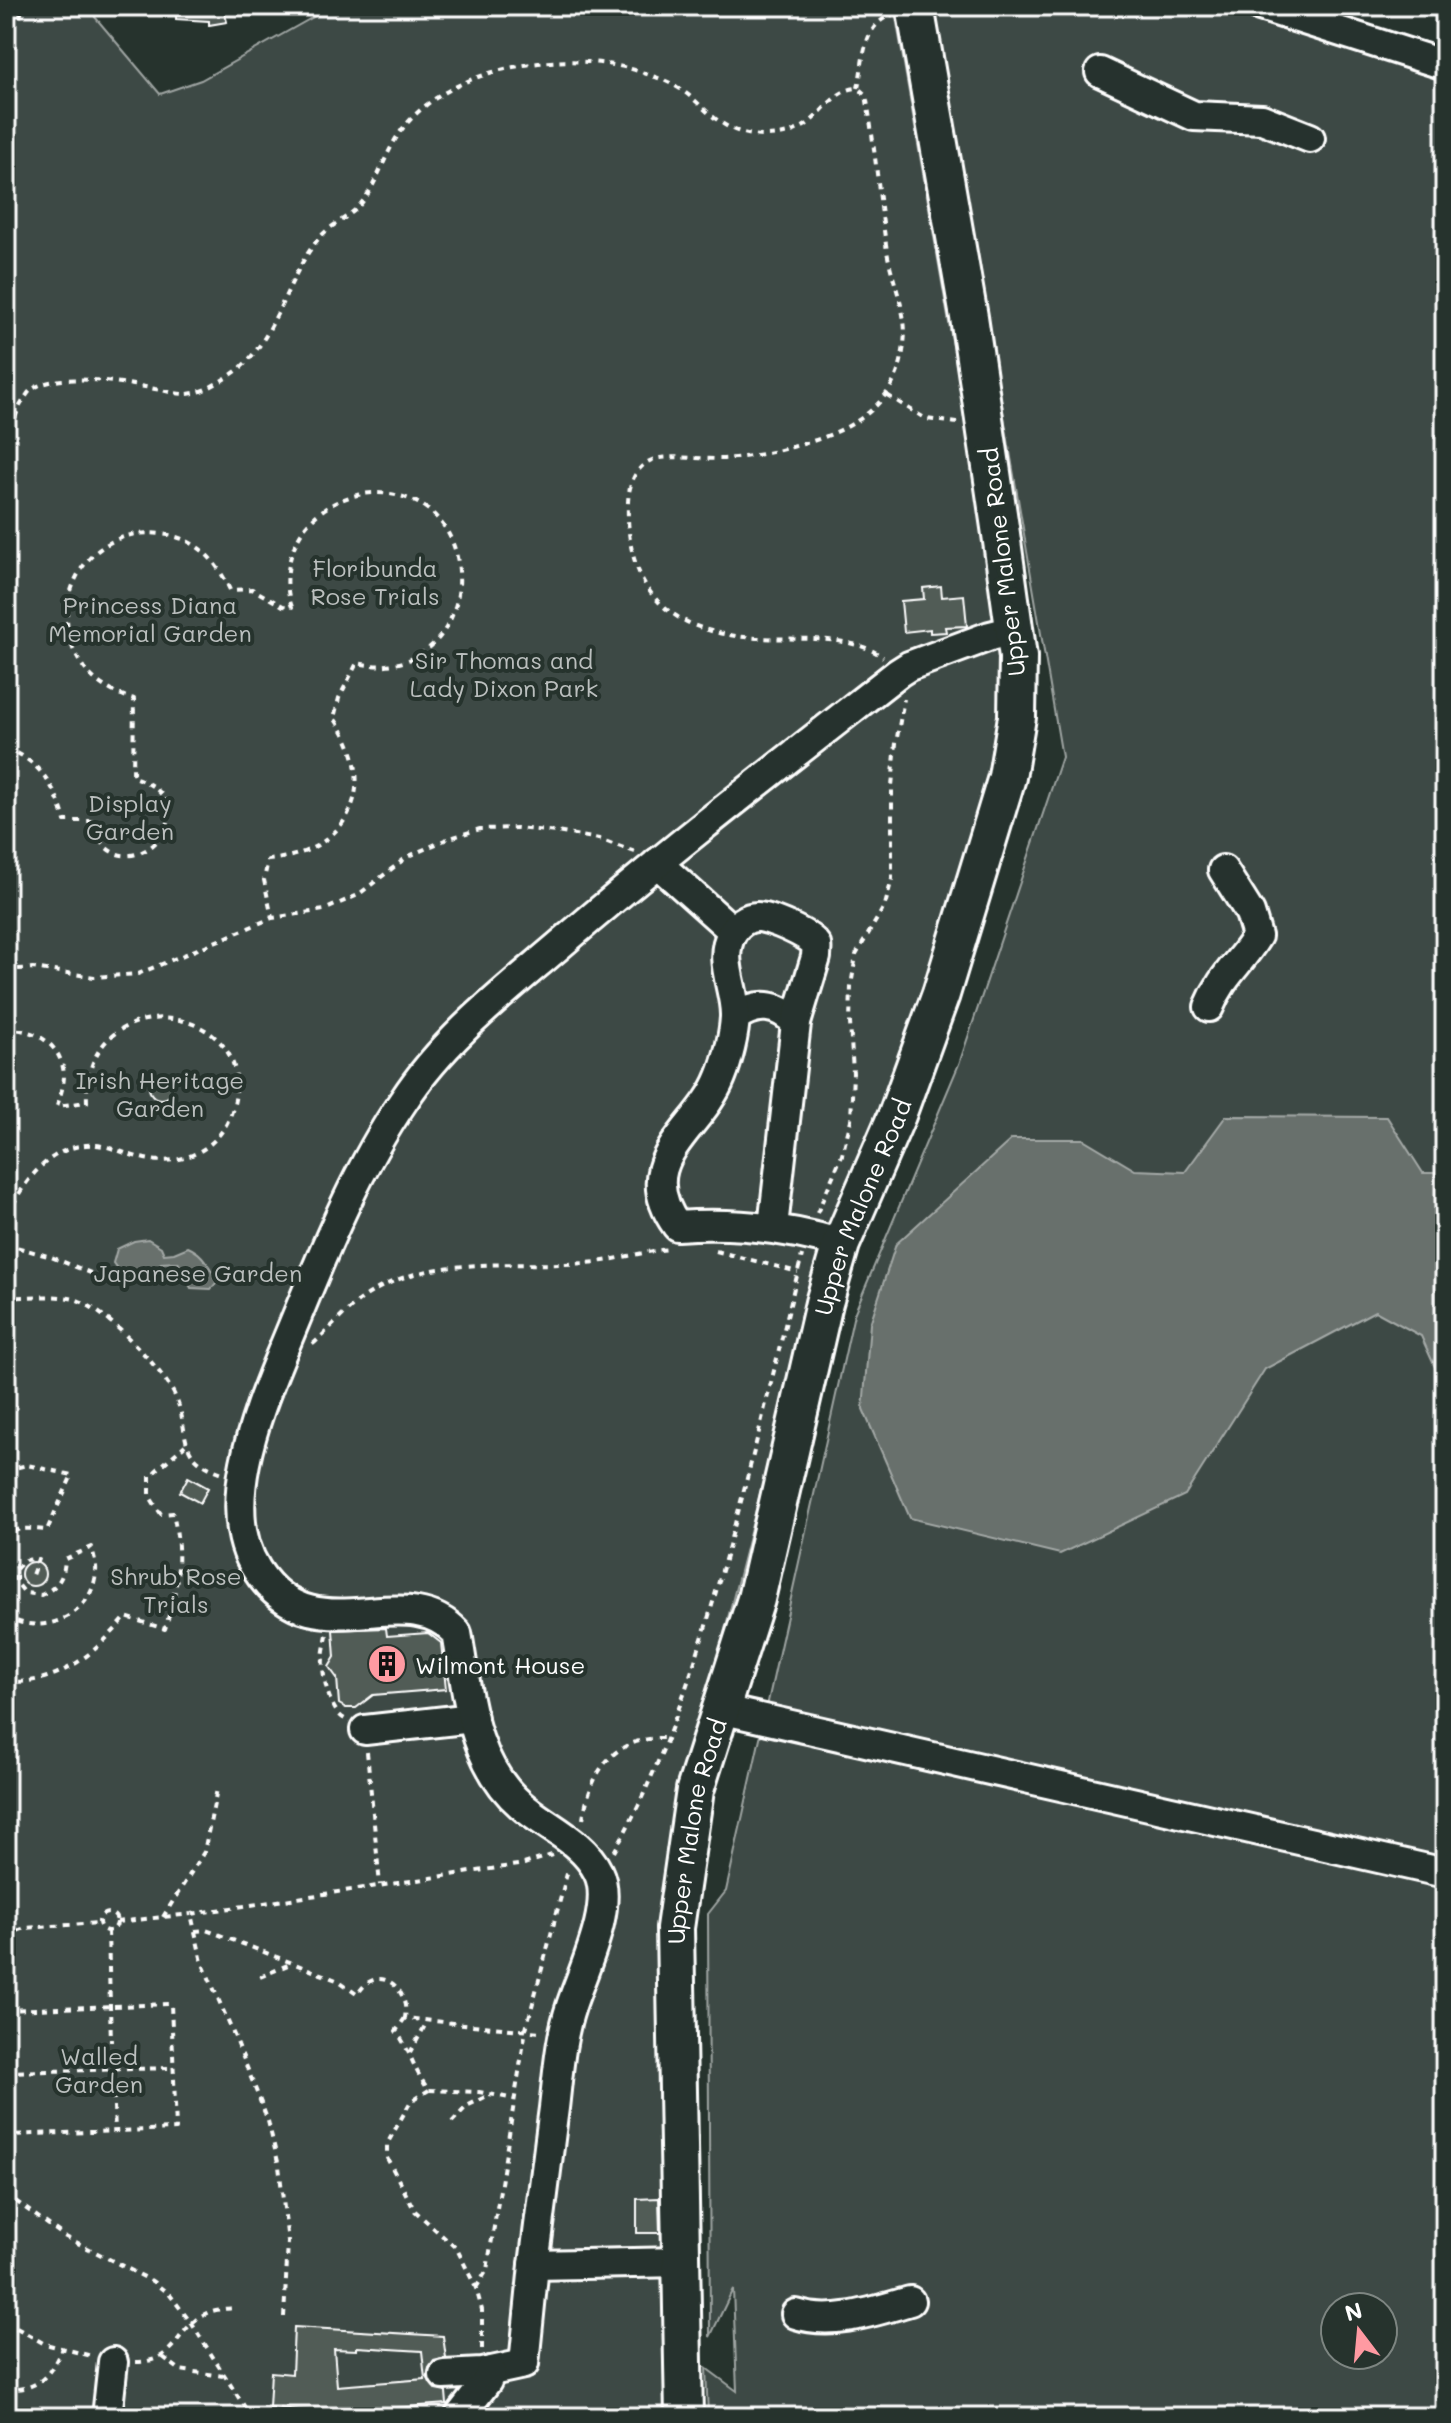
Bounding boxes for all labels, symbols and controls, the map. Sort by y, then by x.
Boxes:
street label: Upper Malone Road [973,446,1031,678]
park label: Floribunda Rose Trials [310,552,440,611]
park label: Princess Diana Memorial Garden [48,589,252,648]
park label: Sir Thomas and Lady Dixon Park [410,644,598,703]
park label: Display Garden [86,787,174,846]
park label: Irish Heritage Garden [76,1064,244,1123]
street label: Upper Malone Road [806,1094,917,1318]
park label: Japanese Garden [94,1257,302,1288]
park label: Shrub Rose Trials [110,1560,242,1619]
building icon: Wilmont House [366,1643,408,1685]
place label: Wilmont House [415,1649,585,1680]
street label: Upper Malone Road [660,1714,732,1944]
park label: Walled Garden [55,2040,143,2099]
north arrow [1319,2291,1399,2371]
text: N [1341,2295,1365,2328]

